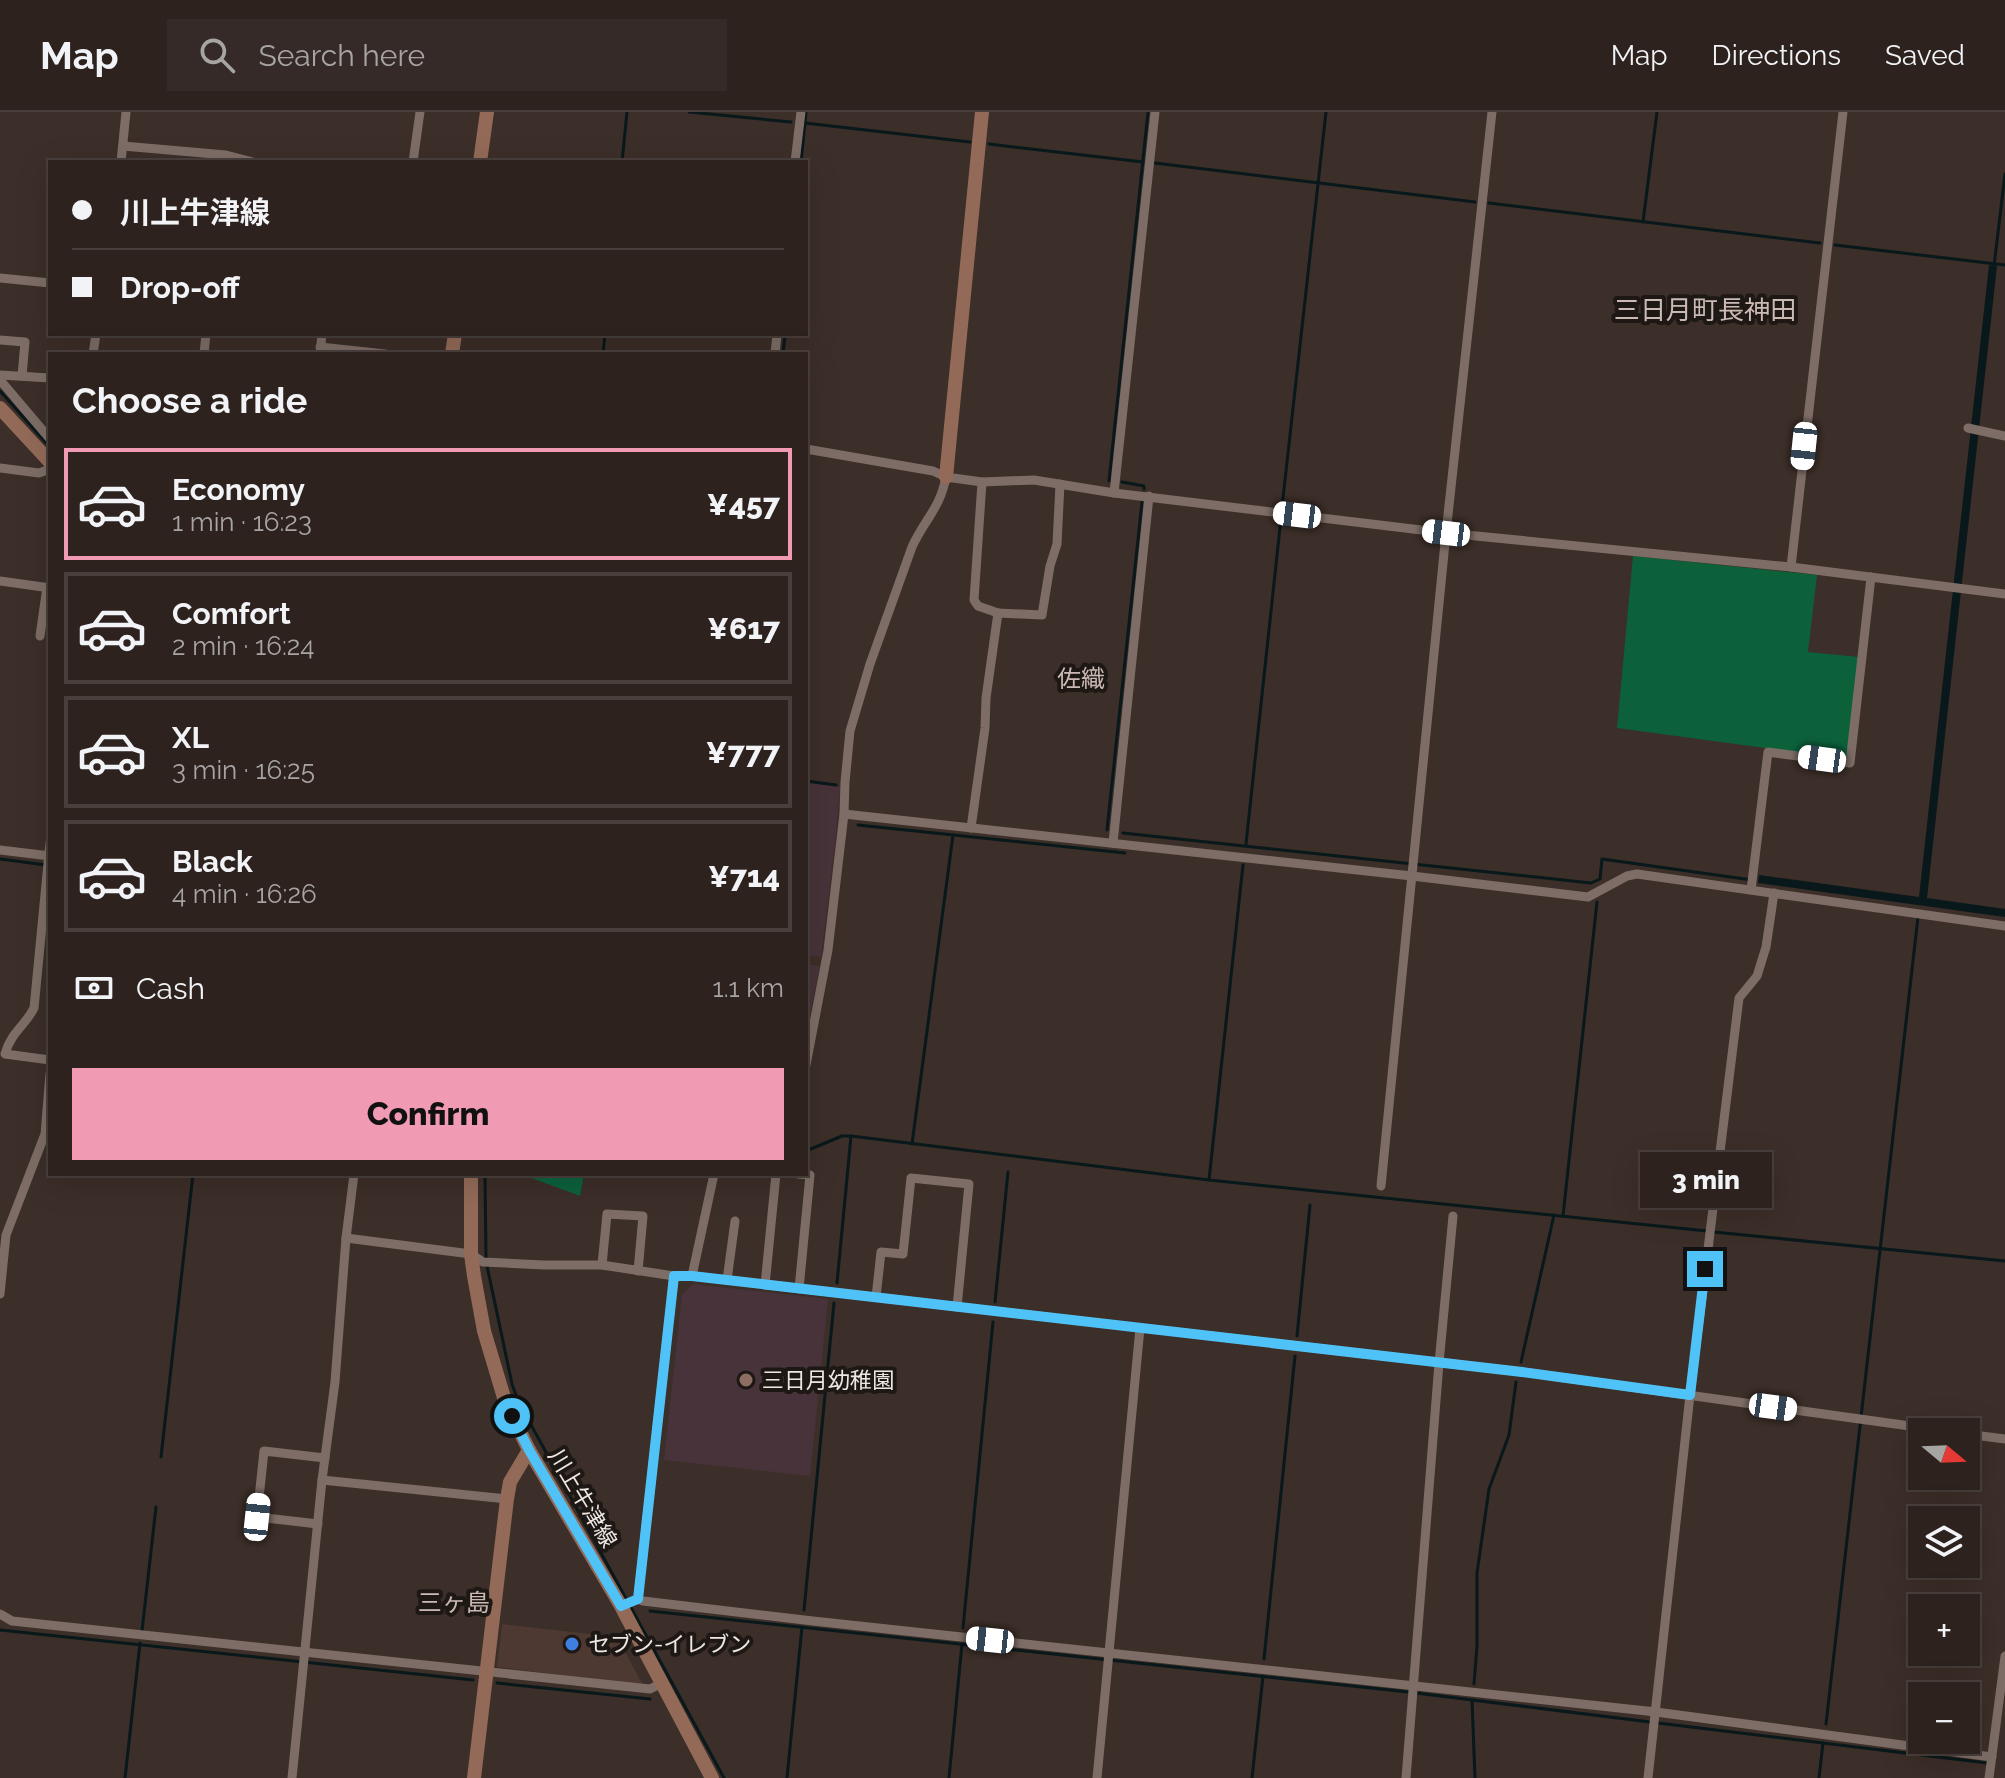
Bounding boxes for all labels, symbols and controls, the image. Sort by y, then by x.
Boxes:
search box [167,19,727,91]
text: Map [40,33,119,78]
icon: search [195,33,239,77]
text: Search here [259,38,425,73]
text: Map [1611,39,1668,72]
text: Directions [1712,39,1841,72]
text: Saved [1885,39,1965,72]
text: 川上牛津線 [120,195,270,230]
text: Drop-off [120,270,240,305]
district label: 三日月町長神田 [1614,295,1796,325]
text: Choose a ride [72,379,307,421]
car [1790,421,1818,471]
icon: car [76,468,148,540]
text: Economy [172,472,305,507]
text: ¥457 [707,487,780,522]
car [1272,500,1322,530]
text: 1 min · 16:23 [172,507,312,537]
car [1421,518,1471,548]
icon: car [76,592,148,664]
text: Comfort [172,596,291,631]
text: ¥617 [707,611,780,646]
text: 2 min · 16:24 [172,631,315,661]
district label: 佐織 [1057,664,1105,693]
icon: car [76,716,148,788]
text: XL [172,720,209,755]
text: ¥777 [706,735,780,770]
car [1797,744,1847,774]
text: 3 min · 16:25 [172,755,315,785]
icon: car [76,840,148,912]
text: Black [172,844,253,879]
text: ¥714 [708,859,780,894]
text: 4 min · 16:26 [172,879,317,909]
icon: cash [72,966,116,1010]
text: Cash [136,971,205,1006]
text: 1.1 km [713,973,784,1003]
button: Confirm [72,1068,784,1160]
callout: 3 min [1639,1153,1771,1209]
text: 3 min [1672,1165,1740,1195]
route end [1687,1251,1723,1287]
place label: 三日月幼稚園 [762,1367,894,1393]
marker: 三日月幼稚園 [737,1371,755,1389]
car [1748,1392,1798,1422]
route start [494,1398,530,1434]
north arrow [1908,1418,1980,1490]
map controls [1908,1418,1980,1754]
street label: 川上牛津線 [544,1444,622,1552]
car [243,1492,271,1542]
button: layers [1908,1506,1980,1578]
district label: 三ヶ島 [418,1588,490,1617]
button: + [1908,1594,1980,1666]
car [965,1626,1015,1654]
place label: セブン-イレブン [588,1631,751,1657]
marker: セブン-イレブン [563,1635,581,1653]
button: − [1908,1682,1980,1754]

